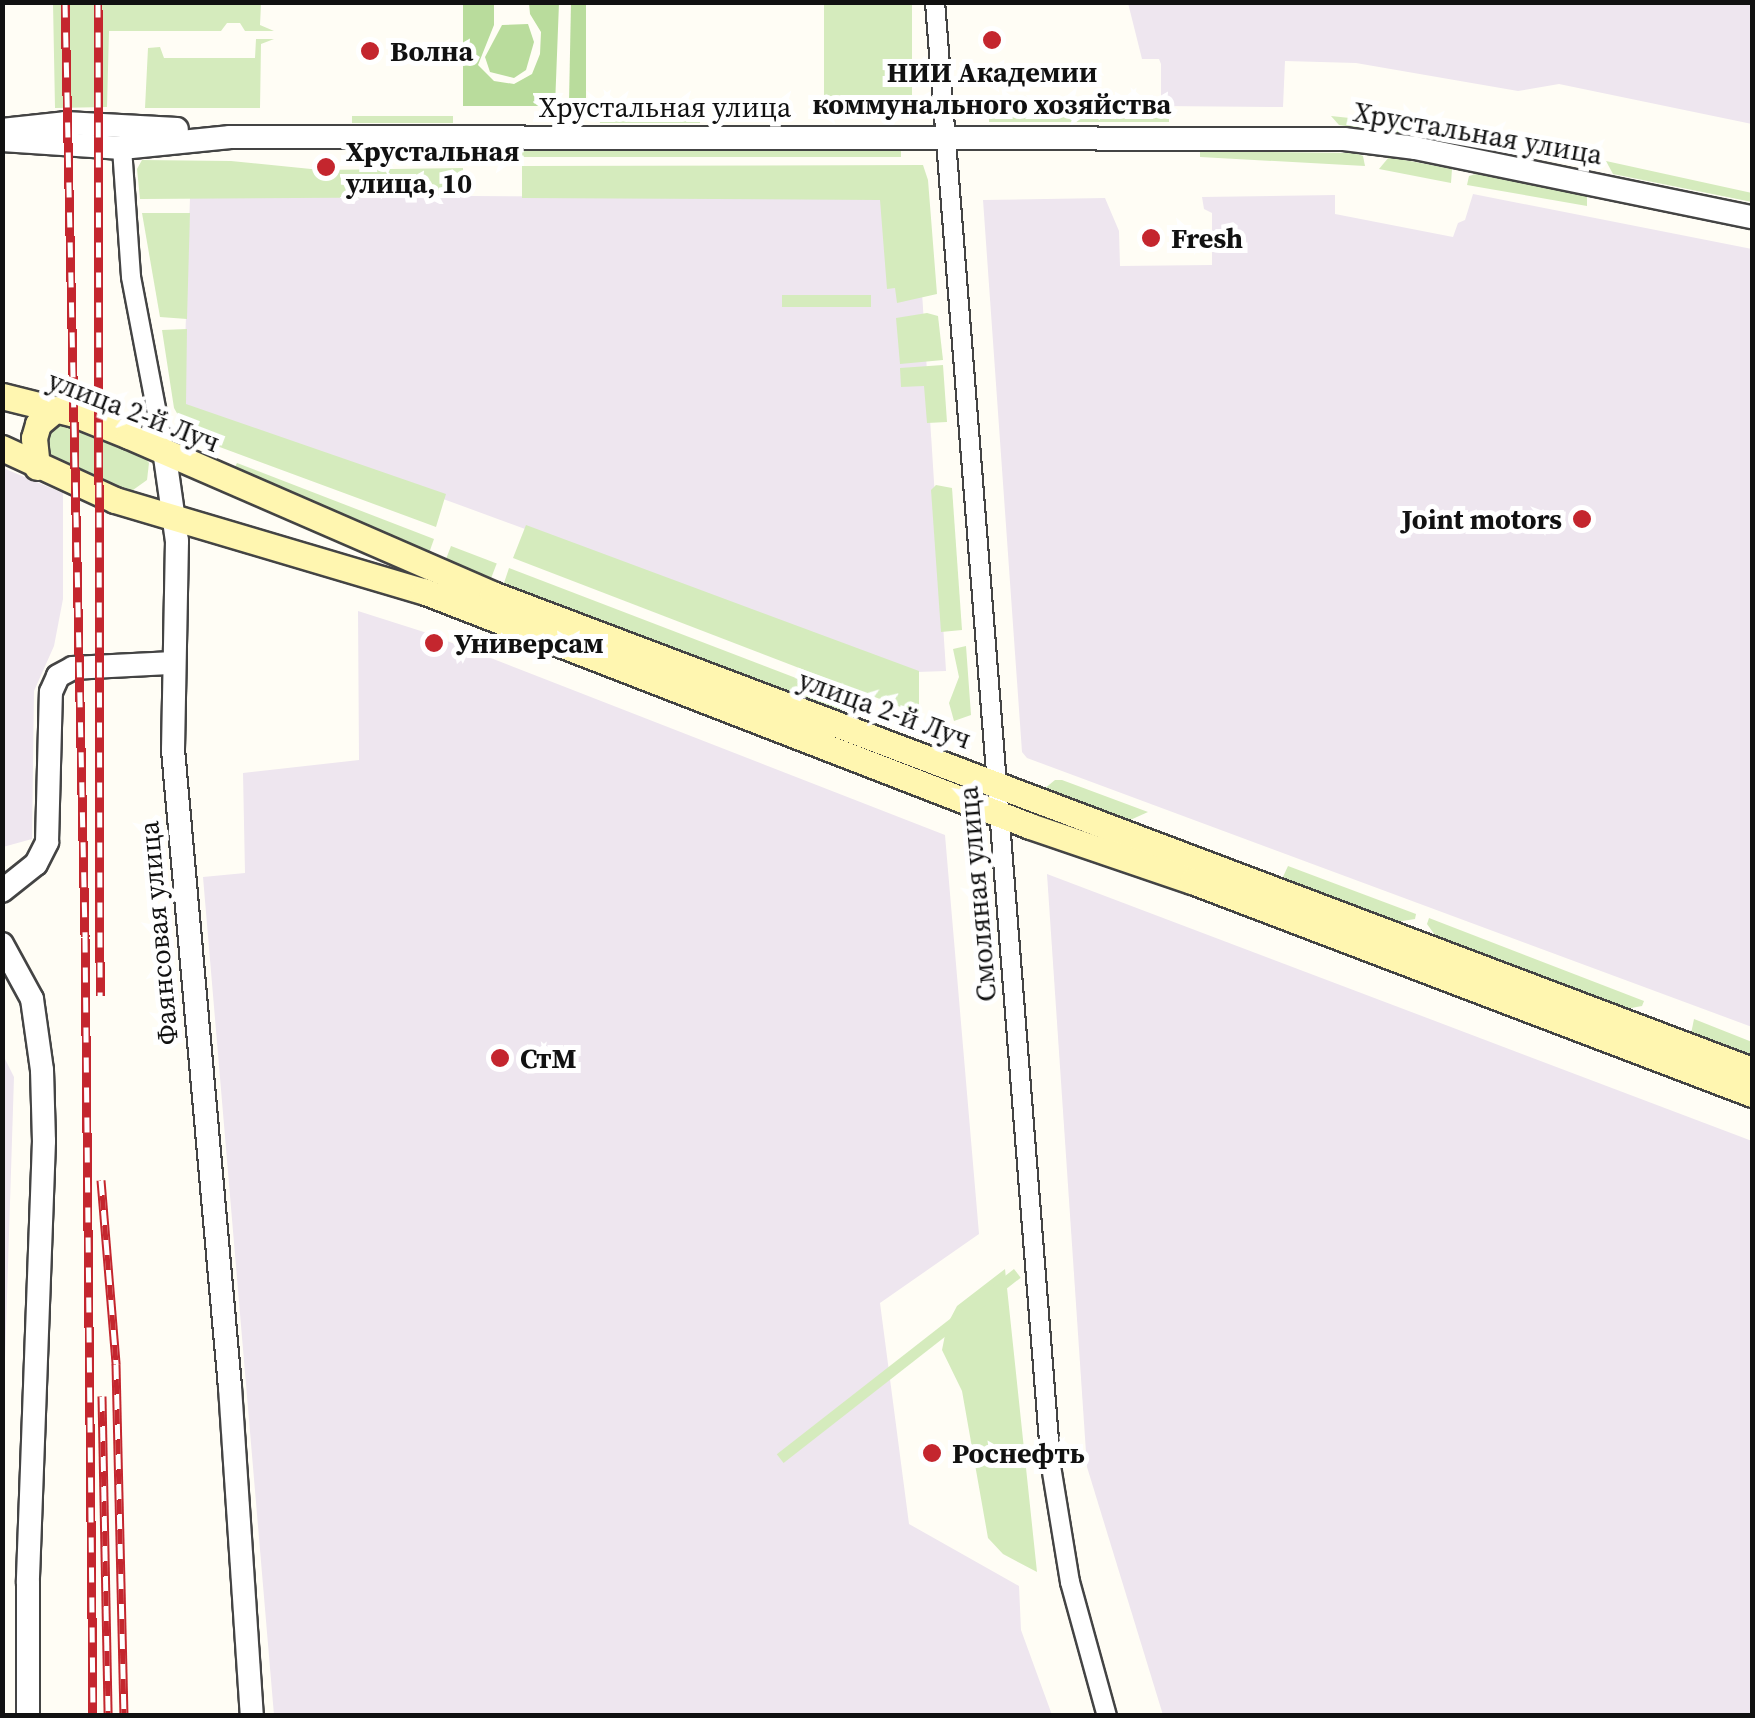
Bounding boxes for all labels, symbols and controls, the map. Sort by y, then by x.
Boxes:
marker: НИИ Академии коммунального хозяйства [981,29,1003,51]
place label: Волна [390,34,473,68]
marker: Волна [359,40,381,62]
place label: НИИ Академии коммунального хозяйства [813,55,1171,121]
street label: Хрустальная улица [539,90,791,124]
street label: Хрустальная улица [1351,95,1605,171]
place label: Хрустальная улица, 10 [346,134,519,200]
marker: Хрустальная улица, 10 [315,156,337,178]
place label: Fresh [1171,221,1243,255]
marker: Fresh [1140,227,1162,249]
street label: улица 2-й Луч [43,363,225,459]
place label: Joint motors [1402,502,1562,536]
marker: Joint motors [1571,508,1593,530]
place label: Универсам [454,626,604,660]
marker: Универсам [423,632,445,654]
street label: улица 2-й Луч [794,662,976,756]
street label: Смоляная улица [951,785,1003,1003]
street label: Фаянсовая улица [131,820,185,1046]
place label: СтМ [520,1041,577,1075]
marker: СтМ [489,1047,511,1069]
place label: Роснефть [952,1436,1085,1470]
marker: Роснефть [921,1442,943,1464]

